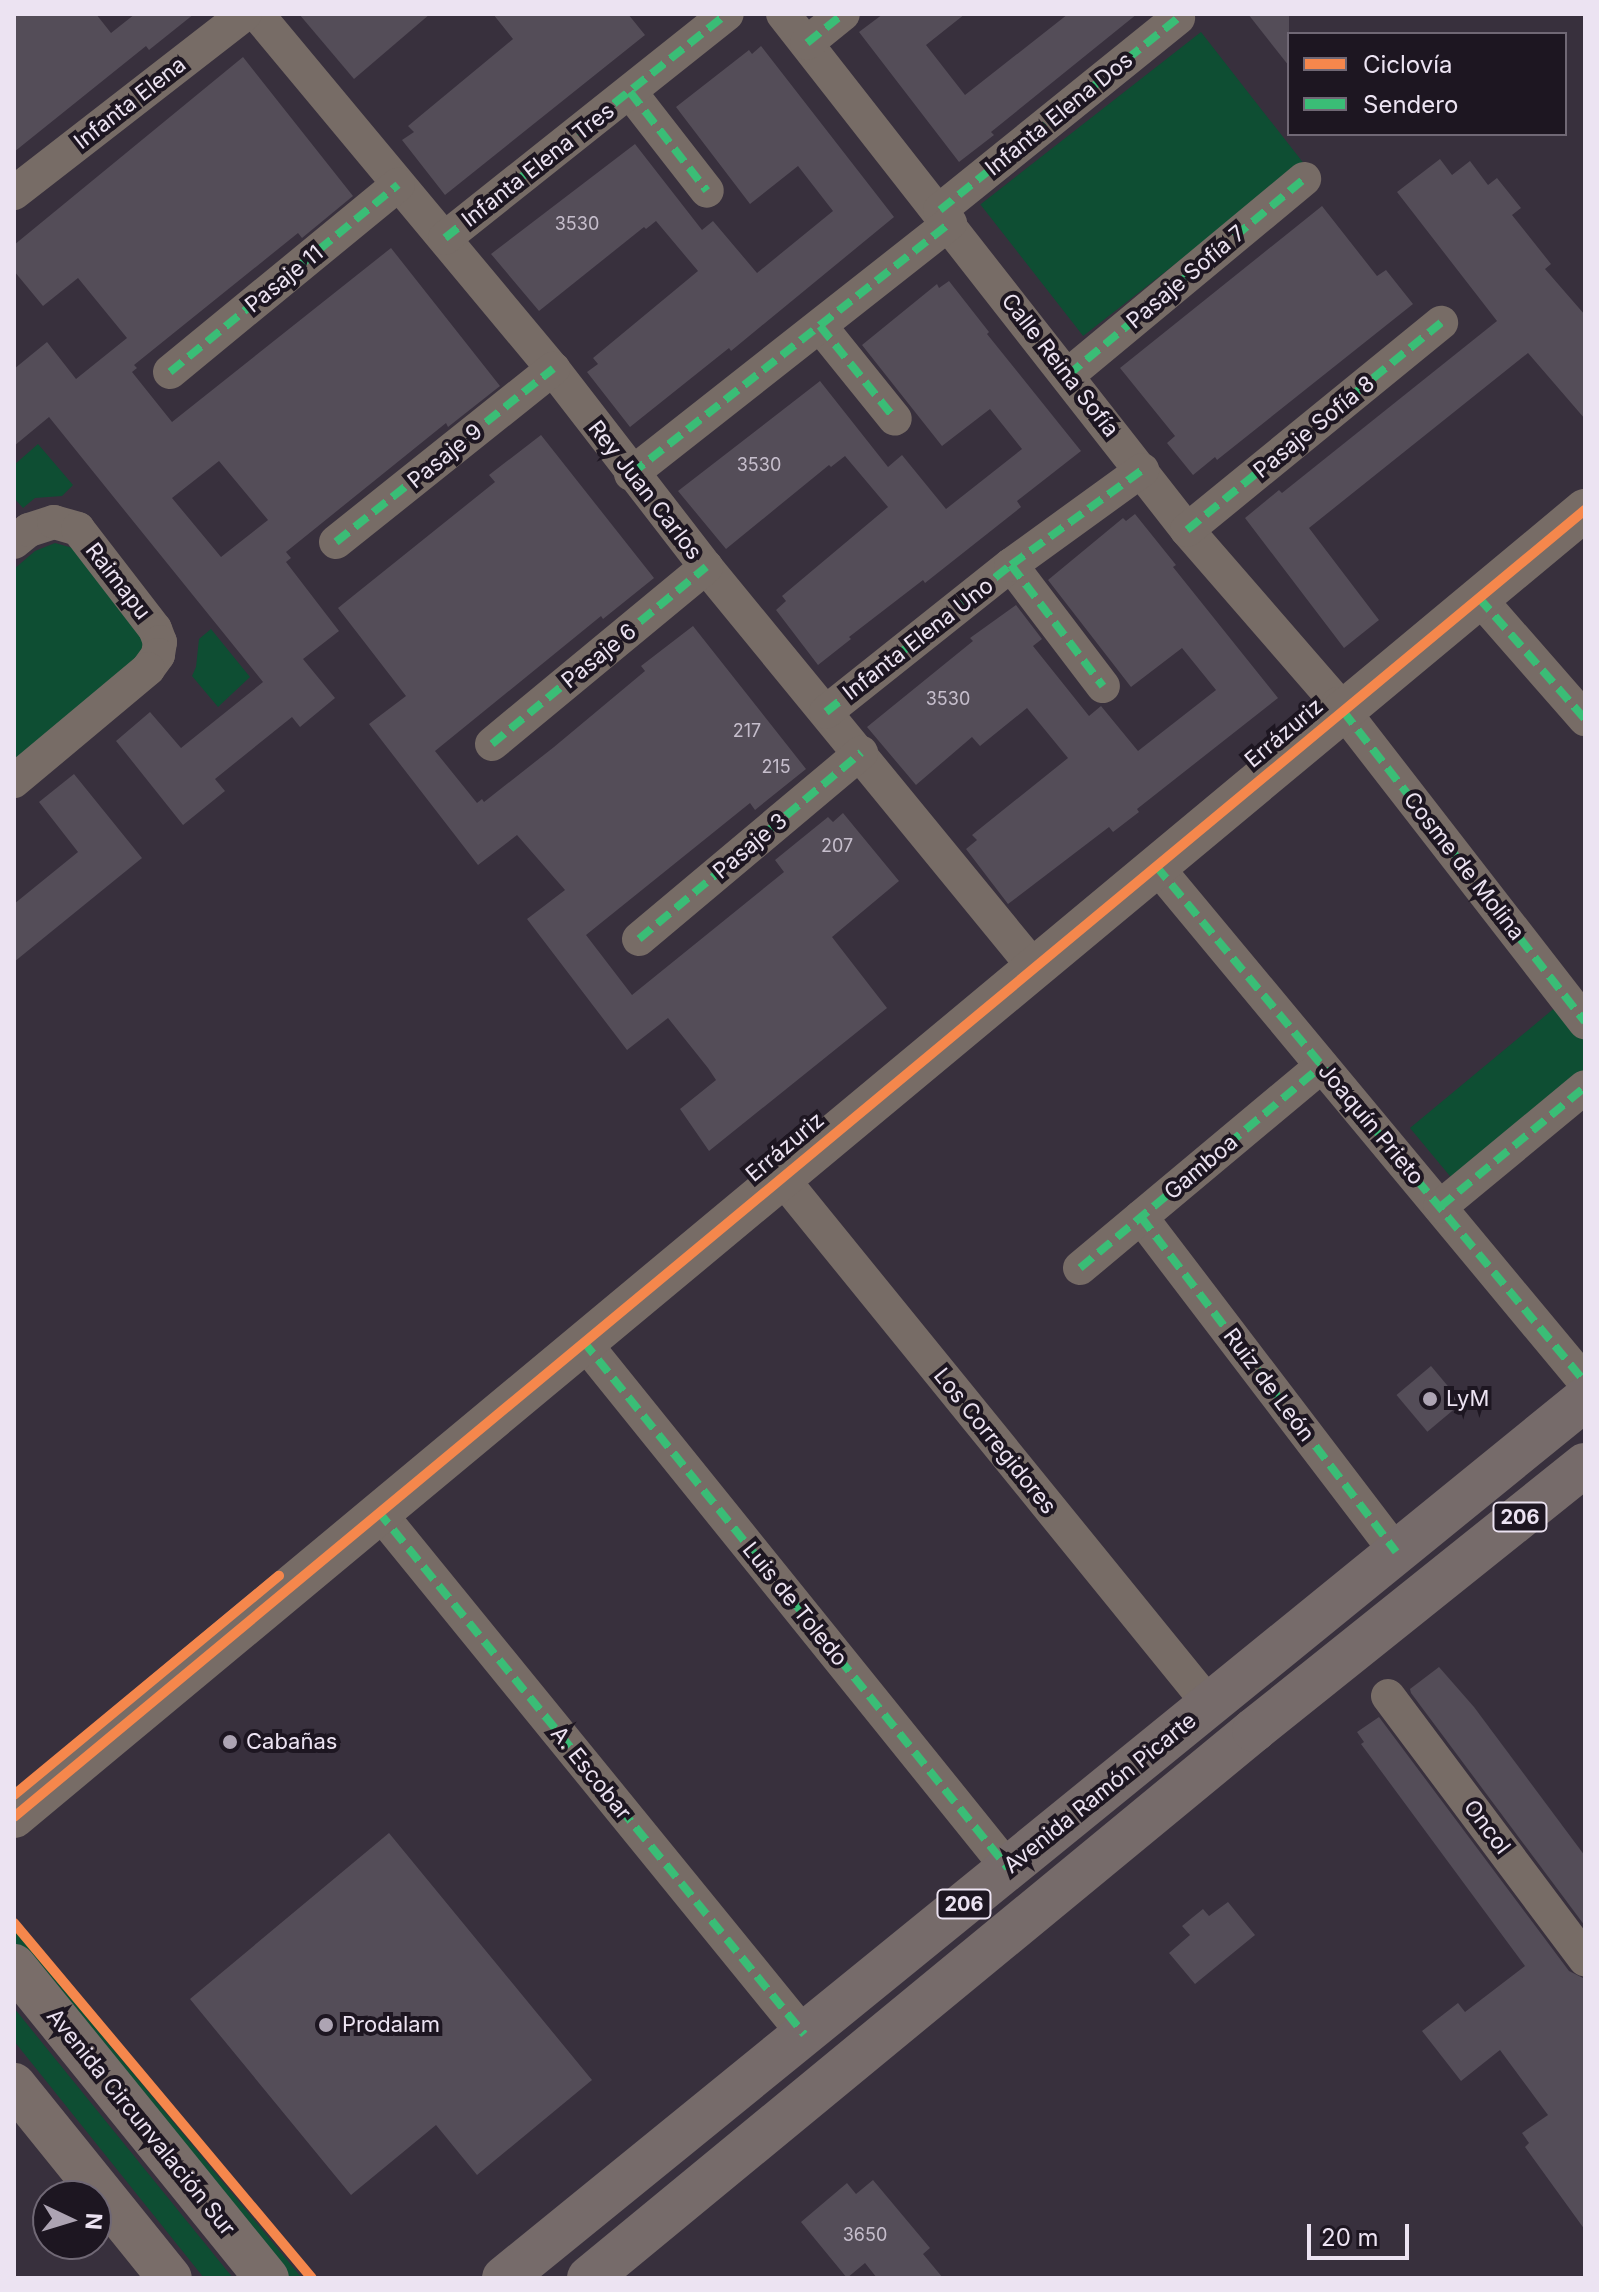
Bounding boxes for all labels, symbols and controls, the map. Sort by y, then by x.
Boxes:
legend [1287,32,1567,136]
street label: Infanta Elena Dos [980,47,1138,181]
text: Ciclovía [1363,50,1453,79]
street label: Infanta Elena [69,51,191,155]
text: Sendero [1363,90,1458,119]
street label: Infanta Elena Tres [457,97,619,233]
house number: 3530 [555,213,599,235]
street label: Pasaje Sofía 7 [1121,220,1251,334]
street label: Pasaje 11 [240,240,328,318]
street label: Calle Reina Sofía [996,288,1124,442]
street label: Pasaje Sofía 8 [1248,370,1380,484]
street label: Rey Juan Carlos [583,415,707,565]
street label: Pasaje 9 [402,418,488,494]
house number: 3530 [737,454,781,476]
street label: Raimapu [80,537,156,625]
street label: Infanta Elena Uno [838,572,998,706]
street label: Pasaje 6 [556,618,642,694]
house number: 3530 [926,688,970,710]
street label: Errázuriz [1240,693,1328,773]
house number: 217 [733,720,761,742]
house number: 215 [761,756,791,778]
street label: Cosme de Molina [1398,787,1530,945]
street label: Pasaje 3 [708,808,792,884]
house number: 207 [821,835,853,857]
street label: Joaquín Prieto [1313,1058,1429,1190]
street label: Errázuriz [741,1107,829,1187]
street label: Gamboa [1159,1129,1243,1205]
street label: Ruiz de León [1218,1323,1320,1447]
street label: Los Corregidores [928,1363,1062,1519]
place label: LyM [1446,1386,1489,1412]
marker: LyM [1421,1390,1439,1408]
road number: 206 [1492,1501,1548,1533]
street label: Luis de Toledo [737,1537,853,1671]
street label: Avenida Ramón Picarte [999,1707,1201,1879]
street label: A. Escobar [545,1721,637,1825]
place label: Cabañas [246,1729,337,1755]
marker: Cabañas [221,1733,239,1751]
street label: Oncol [1458,1795,1516,1859]
road number: 206 [936,1888,992,1920]
street label: Avenida Circunvalación Sur [41,2003,241,2241]
place label: Prodalam [342,2012,440,2038]
marker: Prodalam [317,2016,335,2034]
north arrow [32,2180,112,2260]
scale bar [1311,2208,1413,2258]
text: N [80,2212,108,2231]
text: 20 m [1321,2223,1379,2252]
house number: 3650 [843,2224,887,2246]

